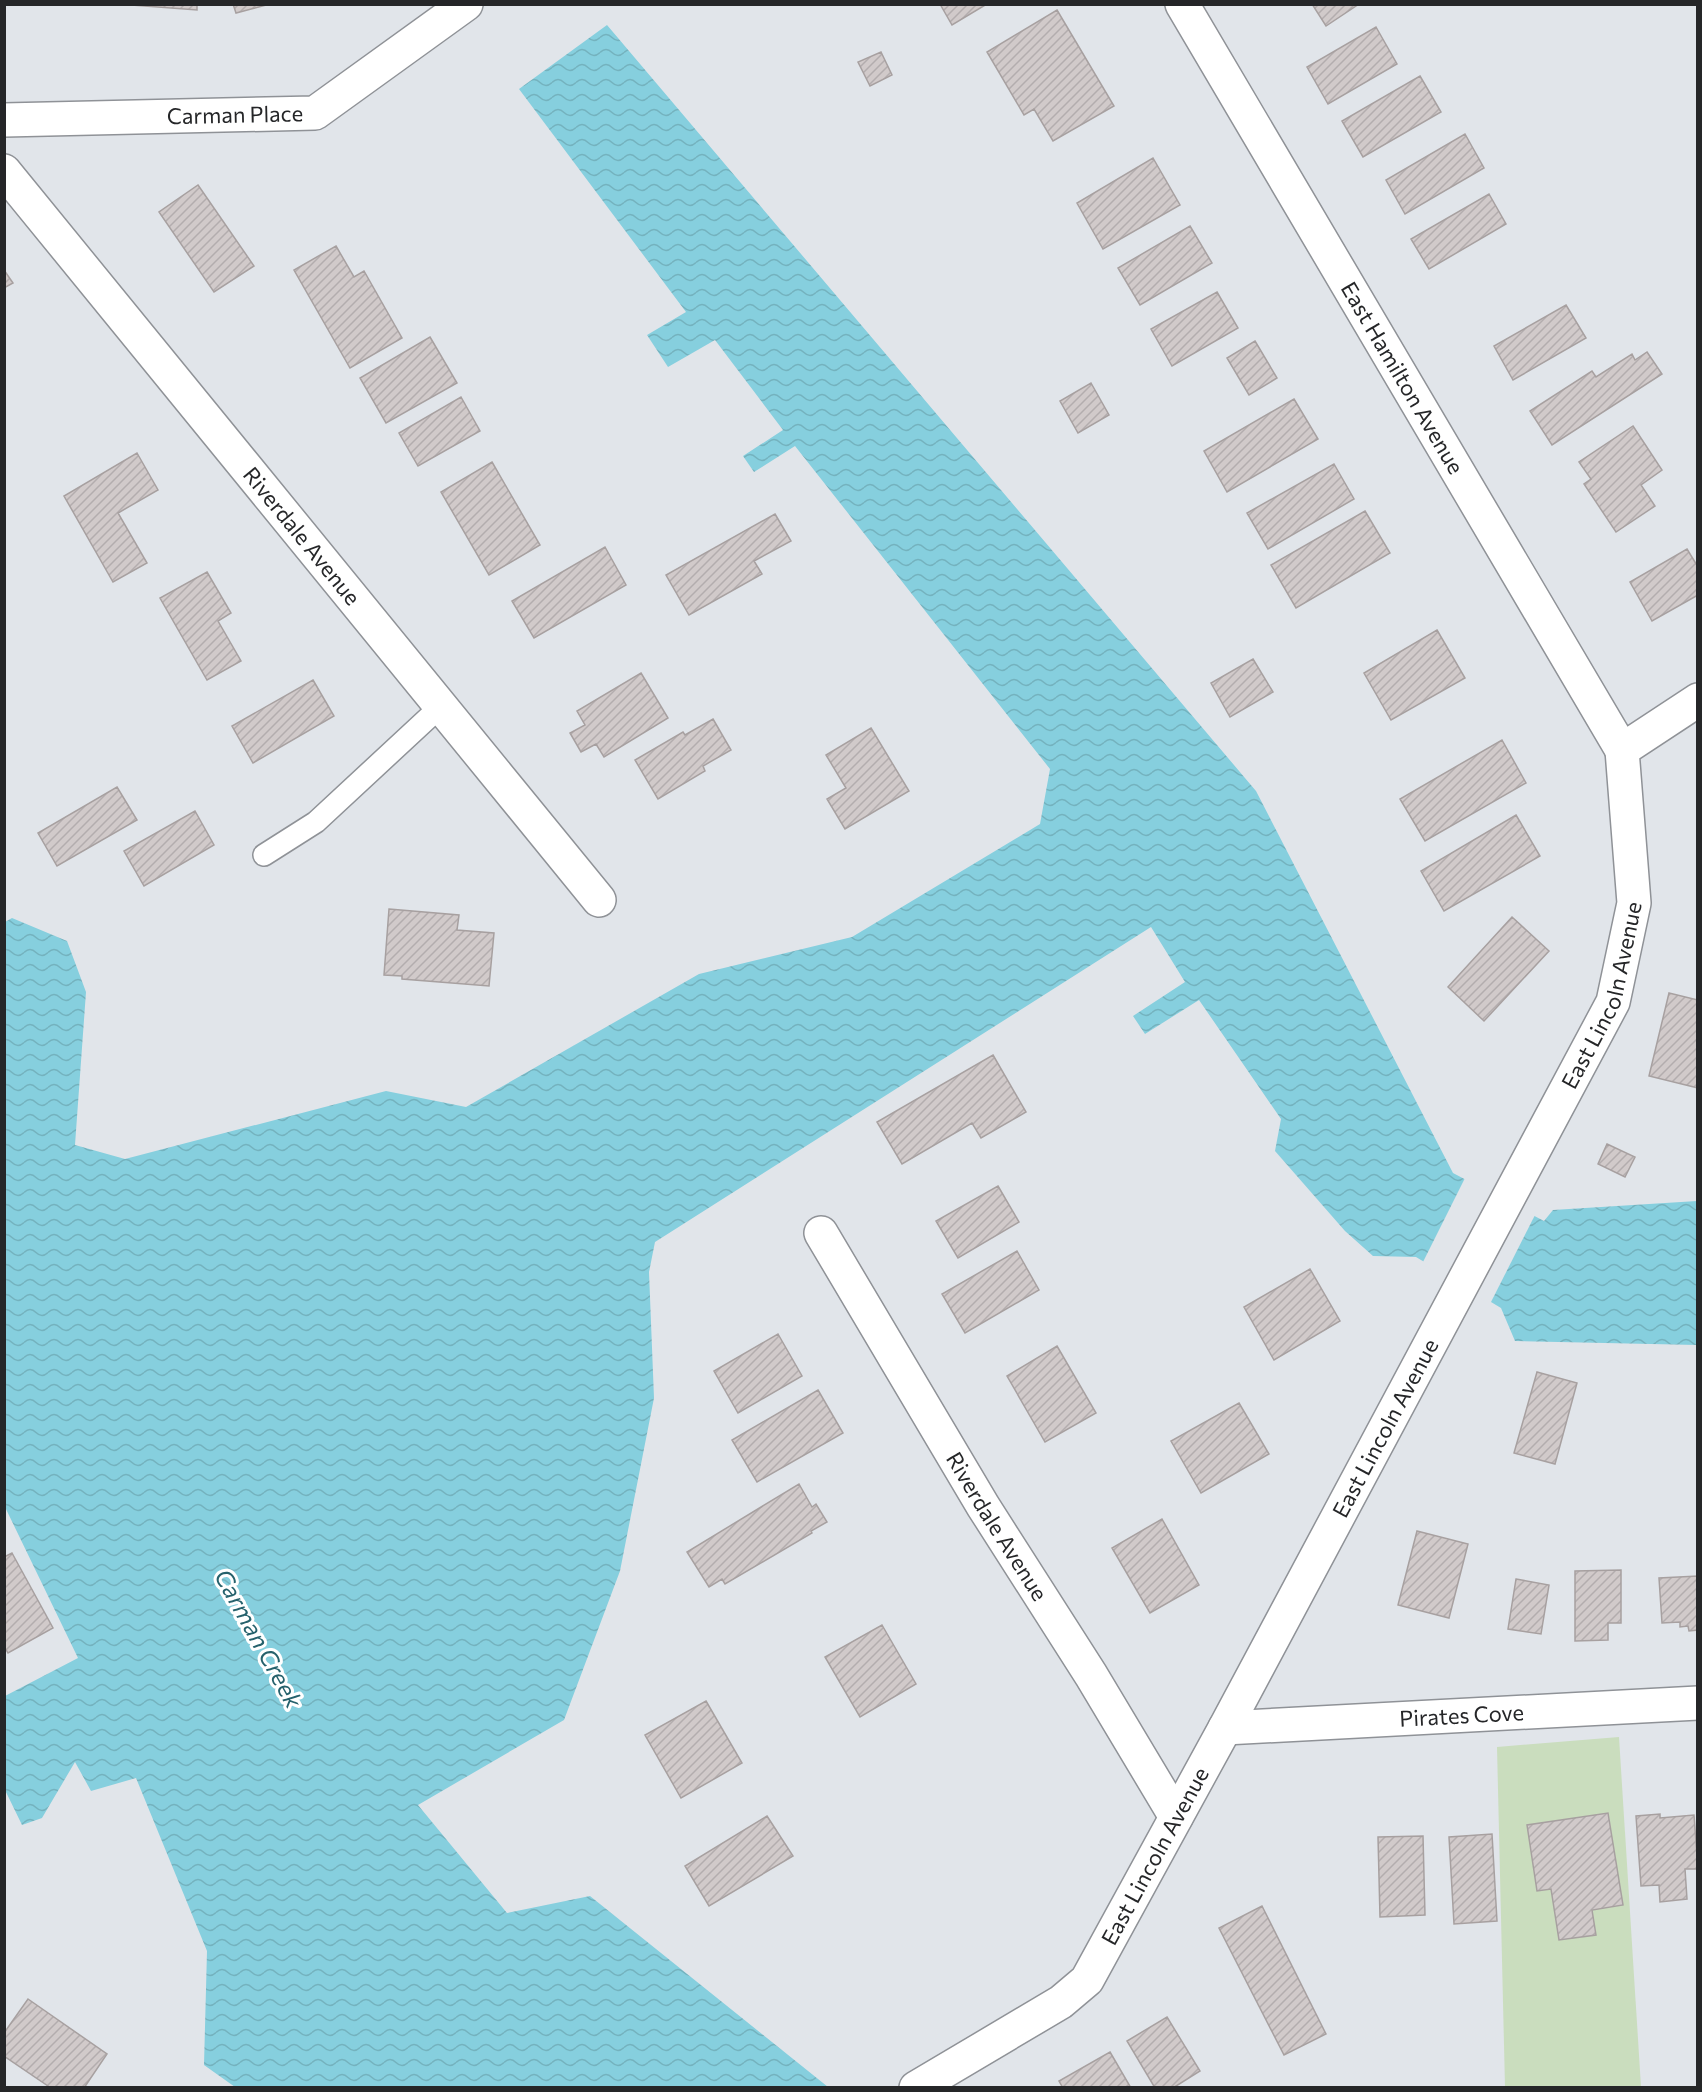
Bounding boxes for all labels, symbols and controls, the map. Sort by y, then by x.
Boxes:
street label: Carman Place [166,99,303,129]
street label: East Hamilton Avenue [1336,277,1470,479]
street label: Riverdale Avenue [238,461,367,610]
street label: East Lincoln Avenue [1555,899,1647,1093]
street label: East Lincoln Avenue [1326,1334,1444,1522]
street label: Riverdale Avenue [941,1447,1054,1605]
water label: Carman Creek [209,1564,310,1714]
street label: Pirates Cove [1399,1698,1525,1732]
street label: East Lincoln Avenue [1095,1762,1214,1949]

